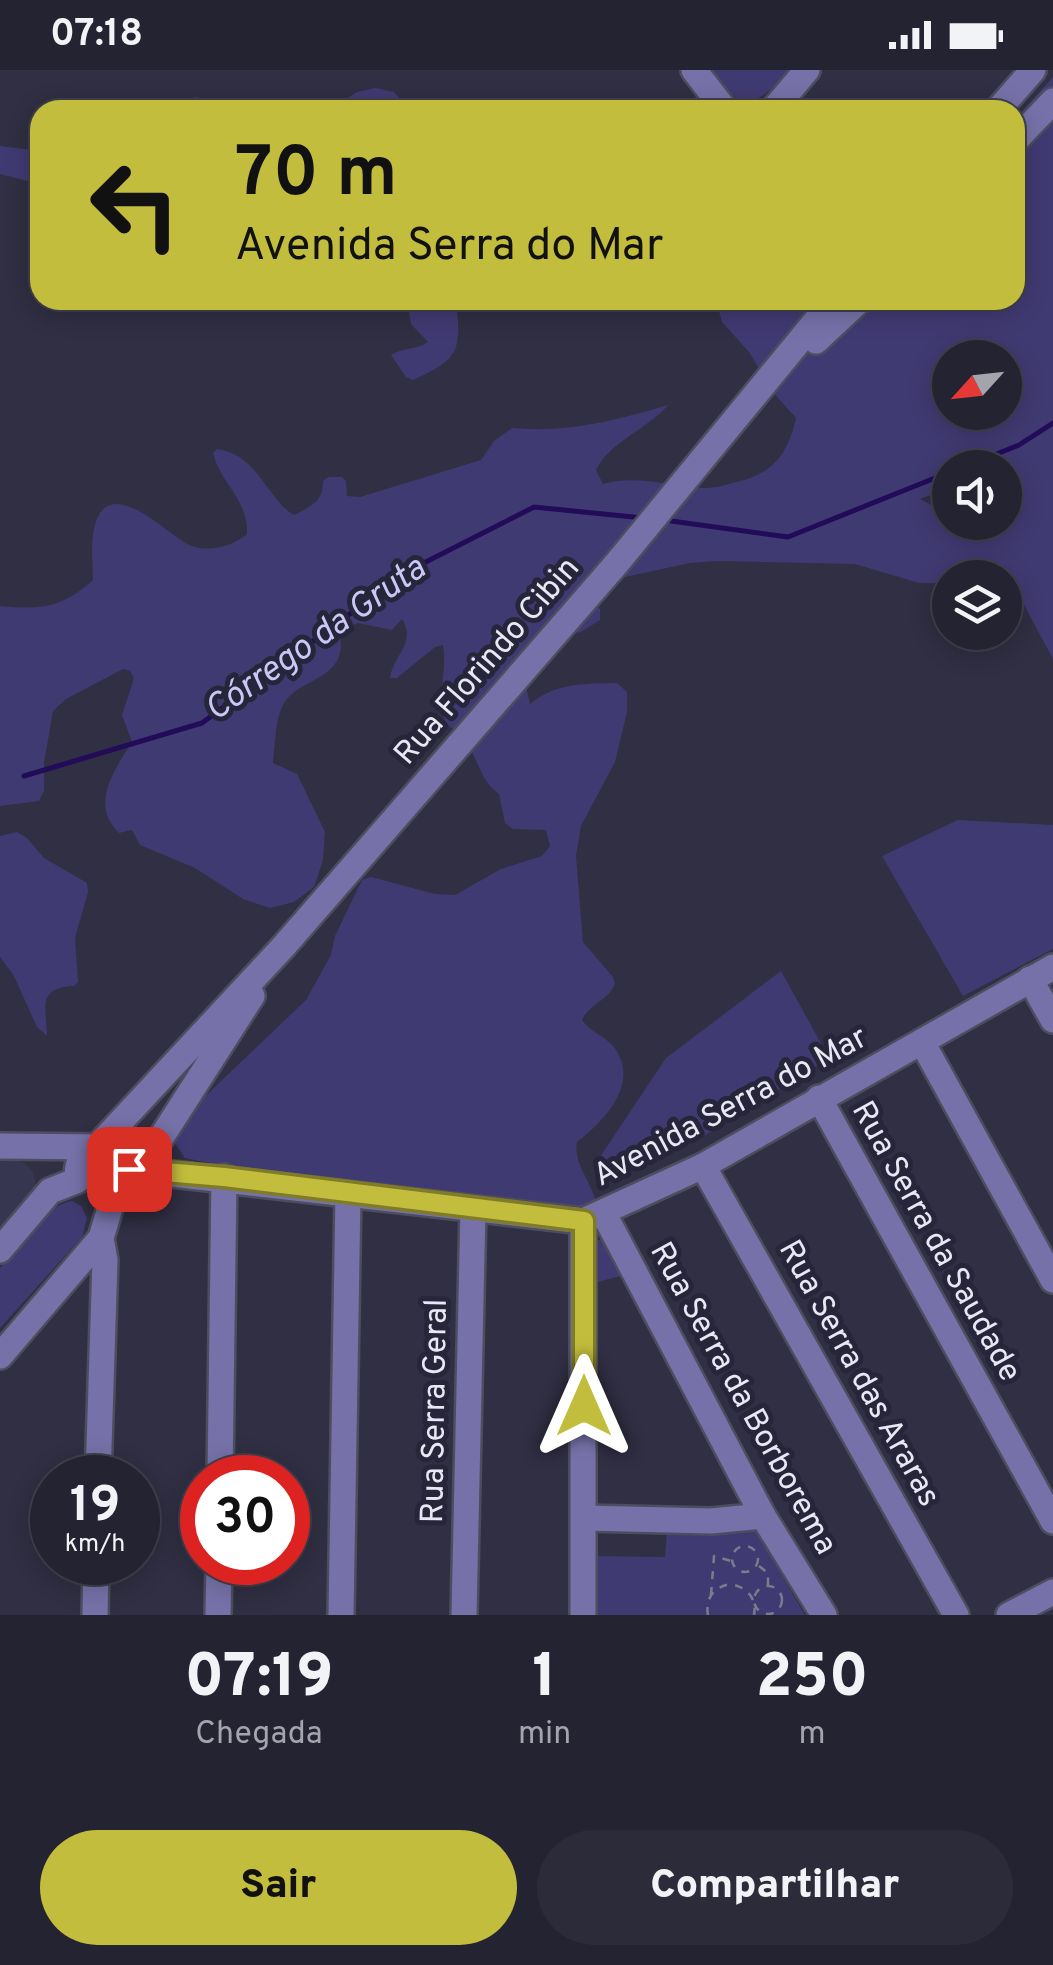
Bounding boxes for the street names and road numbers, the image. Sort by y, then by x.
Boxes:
street label: Rua Florindo Cibin [387,550,589,774]
street label: Avenida Serra do Mar [587,1019,875,1197]
street label: Rua Serra da Saudade [841,1095,1029,1389]
street label: Rua Serra das Araras [768,1234,948,1514]
street label: Rua Serra da Borborema [639,1236,845,1562]
street label: Rua Serra Geral [414,1298,458,1524]

